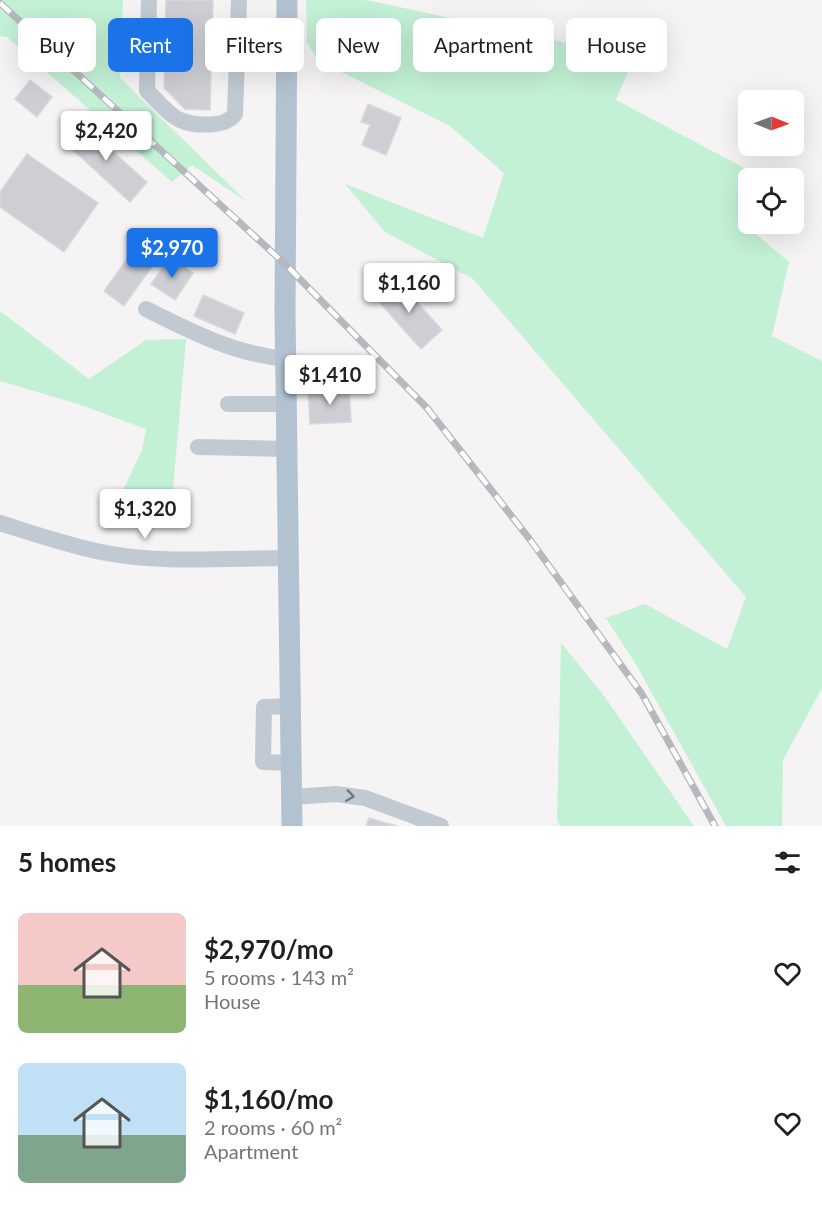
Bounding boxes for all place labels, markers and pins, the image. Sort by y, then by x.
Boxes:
pin: $2,420 [57,111,155,162]
pin: $2,970 [123,228,221,279]
pin: $1,160 [360,263,458,314]
pin: $1,410 [281,355,379,406]
pin: $1,320 [96,489,194,540]

